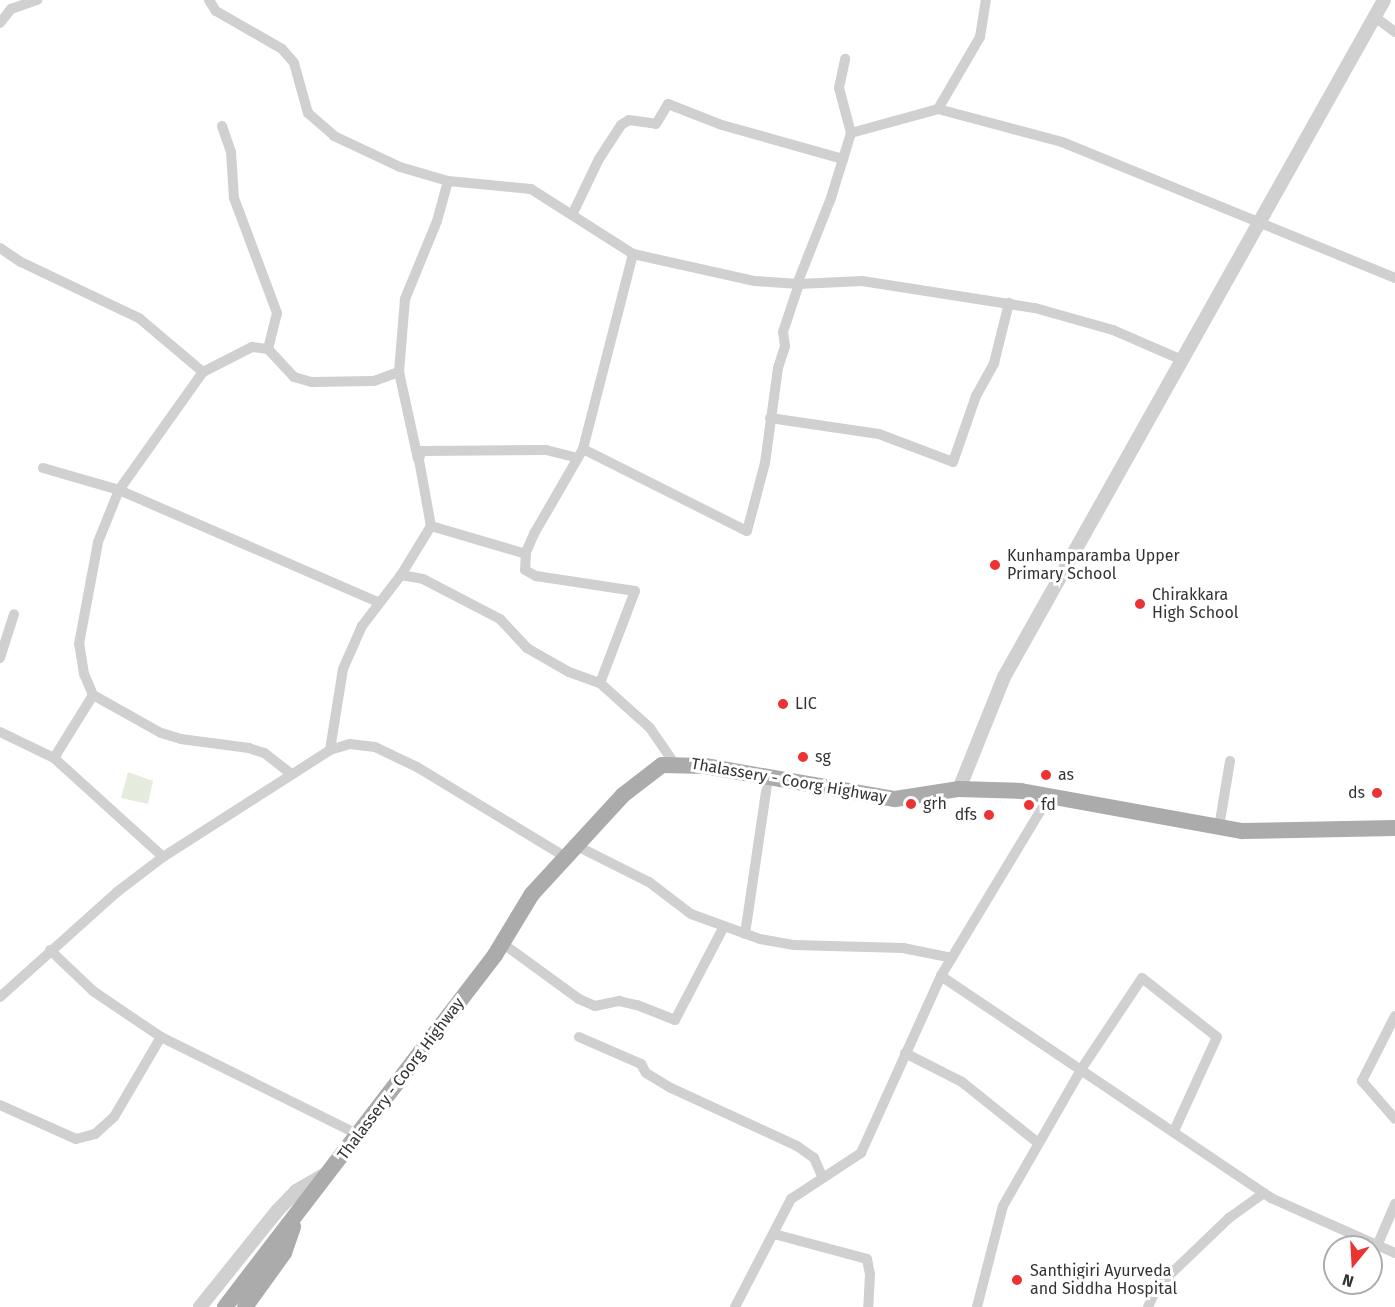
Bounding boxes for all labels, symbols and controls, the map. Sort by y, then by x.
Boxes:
place label: Kunhamparamba Upper Primary School [1007,546,1180,584]
marker: Kunhamparamba Upper Primary School [988,558,1002,572]
place label: Chirakkara High School [1152,585,1238,623]
marker: Chirakkara High School [1133,597,1147,611]
place label: LIC [795,694,817,714]
marker: LIC [776,697,790,711]
place label: sg [815,747,831,767]
marker: sg [796,750,810,764]
street label: Thalassery - Coorg Highway [690,754,888,808]
place label: as [1058,765,1074,785]
marker: as [1039,768,1053,782]
place label: ds [1348,783,1365,803]
marker: ds [1370,786,1384,800]
place label: grh [923,794,947,814]
place label: fd [1041,795,1056,815]
marker: grh [904,797,918,811]
marker: fd [1022,798,1036,812]
place label: dfs [955,805,977,825]
marker: dfs [982,808,996,822]
street label: Thalassery - Coorg Highway [334,994,468,1164]
north arrow [1323,1235,1383,1295]
place label: Santhigiri Ayurveda and Siddha Hospital [1030,1261,1177,1299]
text: N [1340,1270,1356,1291]
marker: Santhigiri Ayurveda and Siddha Hospital [1008,1271,1026,1289]

